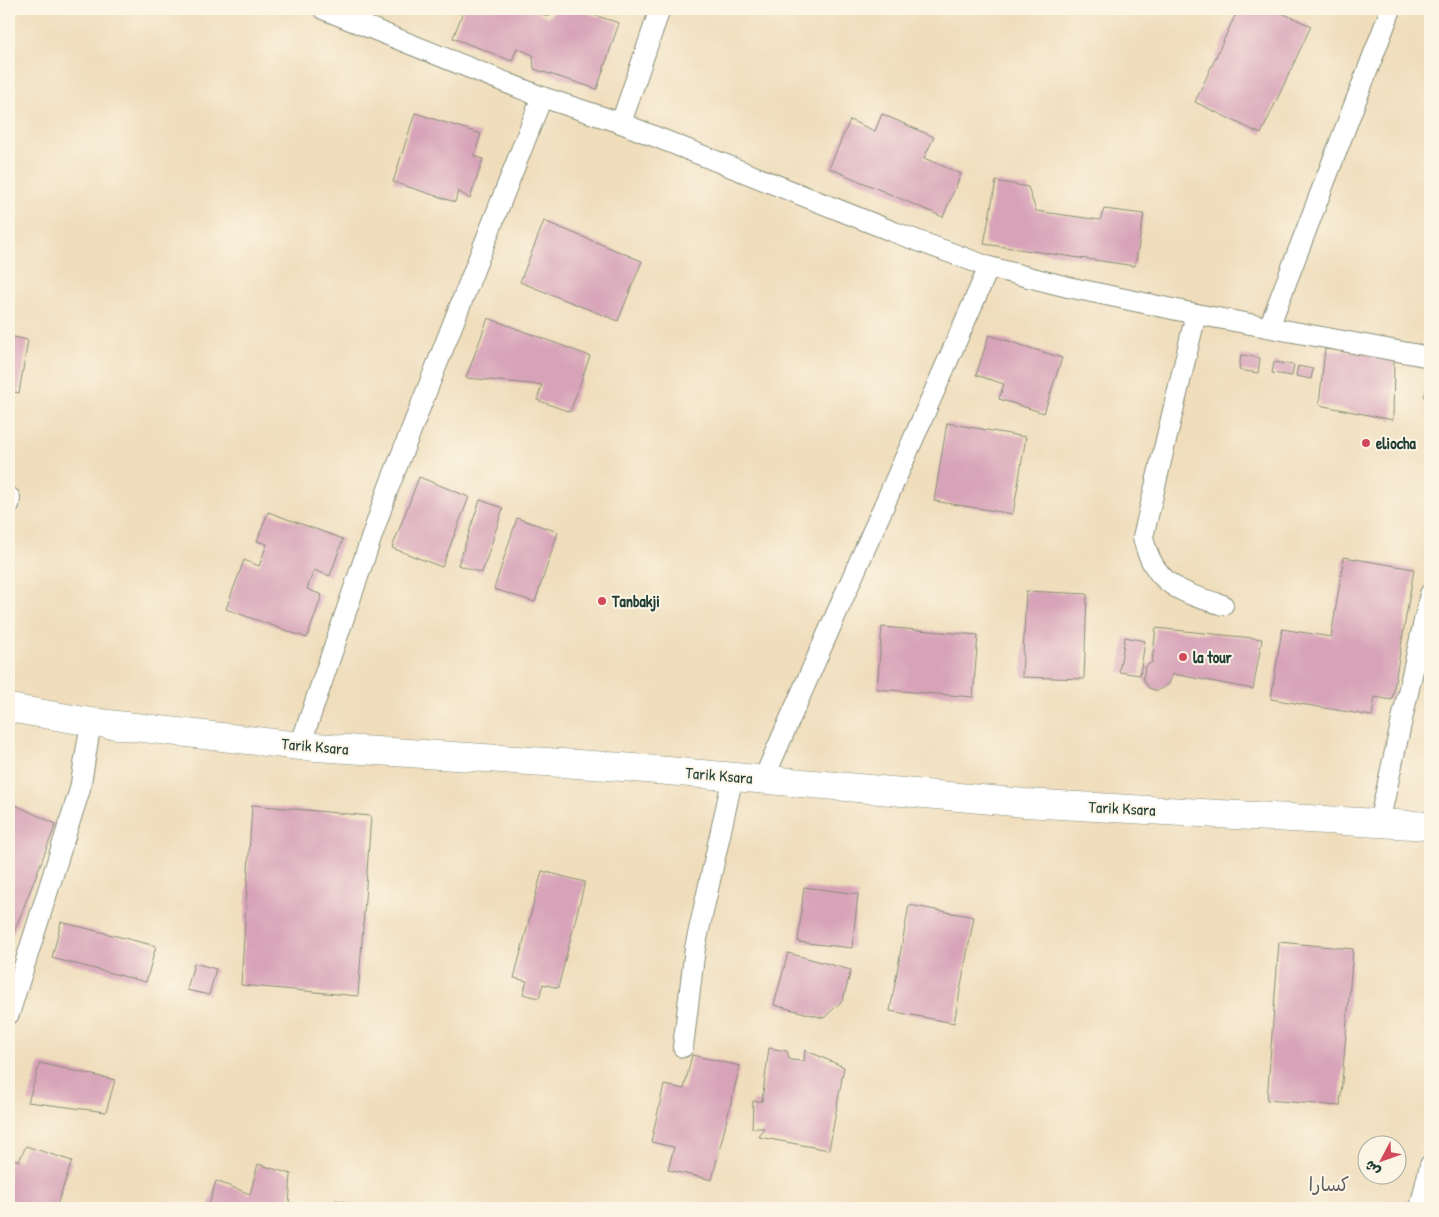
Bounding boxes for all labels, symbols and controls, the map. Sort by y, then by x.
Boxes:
place label: eliocha [1376,432,1417,454]
marker: eliocha [1360,437,1372,449]
place label: Tanbakji [611,590,660,612]
marker: Tanbakji [596,595,608,607]
place label: la tour [1193,646,1233,668]
marker: la tour [1177,651,1189,663]
street label: Tarik Ksara [281,732,349,760]
street label: Tarik Ksara [685,761,753,789]
street label: Tarik Ksara [1088,795,1156,821]
north arrow [1356,1134,1406,1184]
text: ش [1360,1157,1384,1181]
district label: كسارا [1309,1171,1349,1197]

